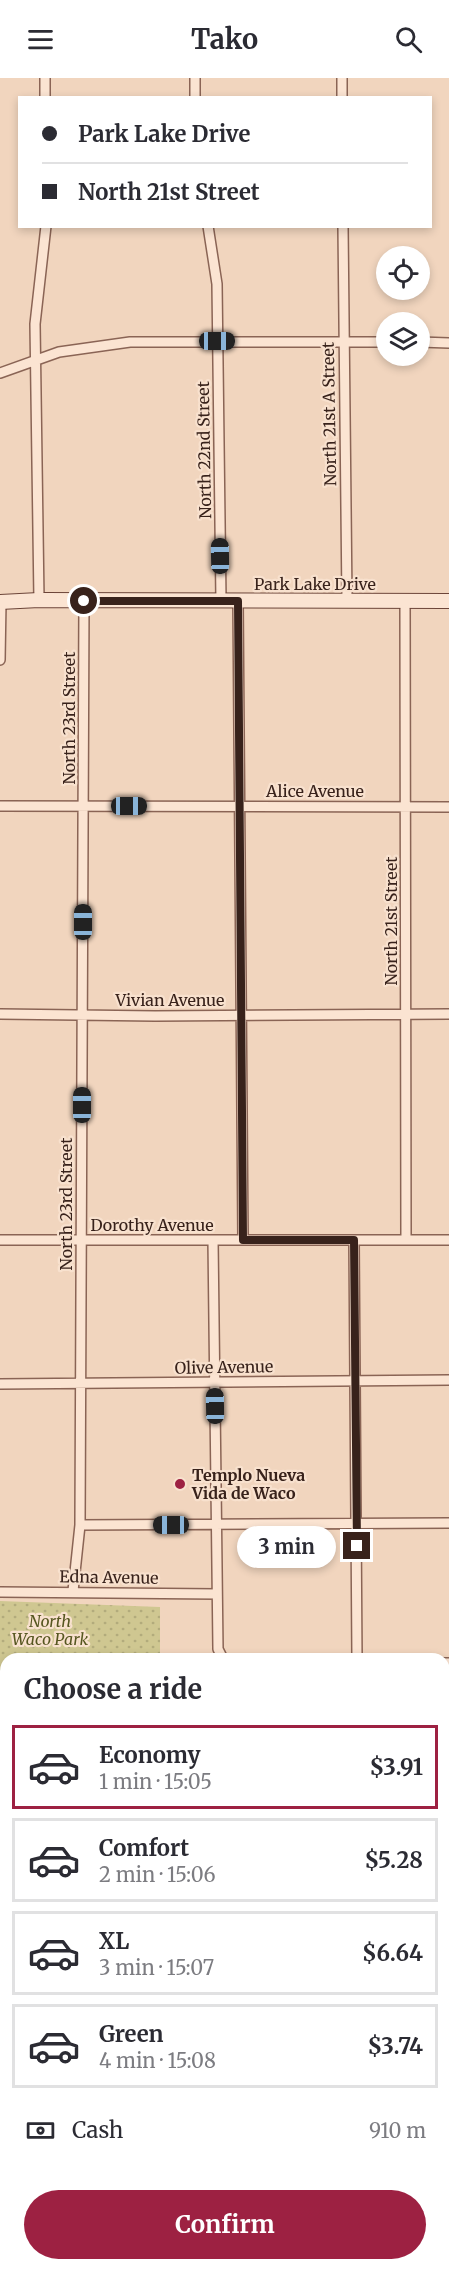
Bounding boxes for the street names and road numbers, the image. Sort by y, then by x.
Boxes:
street label: North 21st A Street [318,341,340,486]
street label: North 22nd Street [193,380,215,519]
street label: Park Lake Drive [254,574,376,594]
street label: North 23rd Street [59,651,79,784]
street label: Alice Avenue [265,781,364,801]
street label: North 21st Street [381,856,401,986]
street label: Vivian Avenue [115,990,224,1010]
street label: North 23rd Street [56,1137,76,1270]
street label: Dorothy Avenue [90,1215,214,1235]
street label: Olive Avenue [175,1356,273,1378]
street label: Edna Avenue [59,1566,159,1588]

